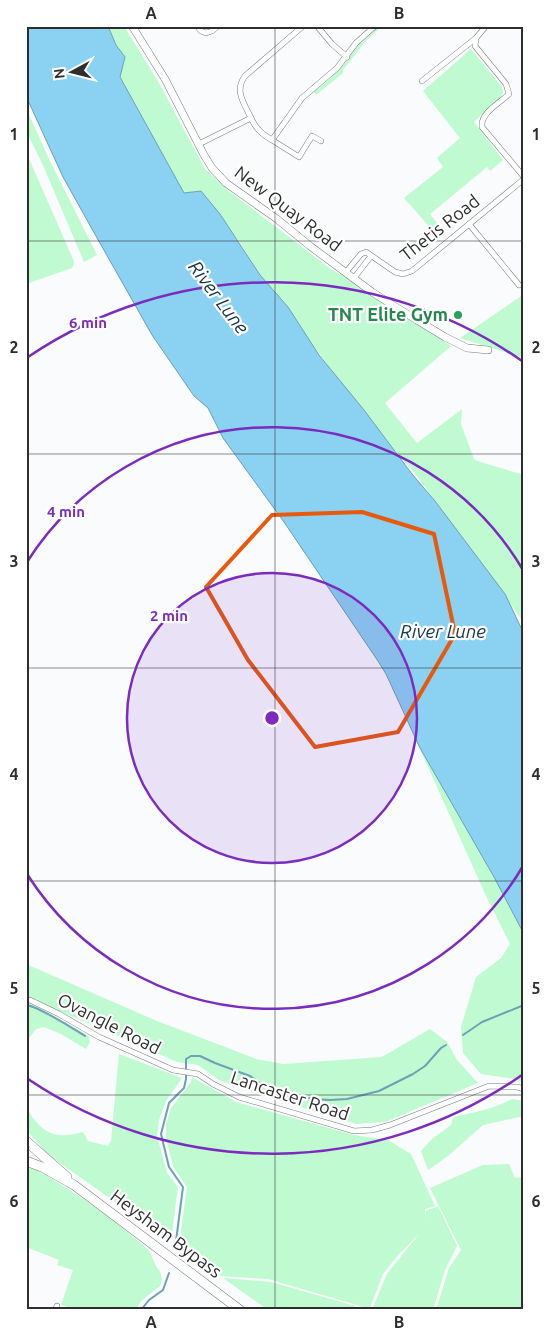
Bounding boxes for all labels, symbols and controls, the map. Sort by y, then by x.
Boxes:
text: A [145,4,157,22]
text: B [394,4,404,22]
north arrow [48,48,98,98]
text: N [51,67,68,80]
text: 1 [9,125,19,143]
text: 1 [531,125,541,143]
street label: New Quay Road [231,162,346,256]
street label: Thetis Road [396,190,483,264]
water label: River Lune [184,256,254,338]
place label: TNT Elite Gym [328,304,448,324]
marker: TNT Elite Gym [452,309,464,321]
text: 6 min [69,314,107,331]
text: 2 [9,338,19,356]
text: 2 [531,338,541,356]
text: 4 min [47,503,85,520]
text: 3 [9,552,19,570]
text: 3 [531,552,541,570]
text: 2 min [150,607,188,624]
water label: River Lune [400,620,486,642]
centre of rings [263,709,281,727]
text: 4 [9,765,19,783]
text: 4 [531,765,541,783]
text: 5 [9,979,19,997]
text: 5 [531,979,541,997]
street label: Ovangle Road [55,989,164,1058]
street label: Lancaster Road [228,1066,352,1124]
street label: Heysham Bypass [107,1185,226,1282]
text: 6 [9,1192,19,1210]
text: 6 [531,1192,541,1210]
text: A [145,1313,157,1331]
text: B [394,1313,404,1331]

